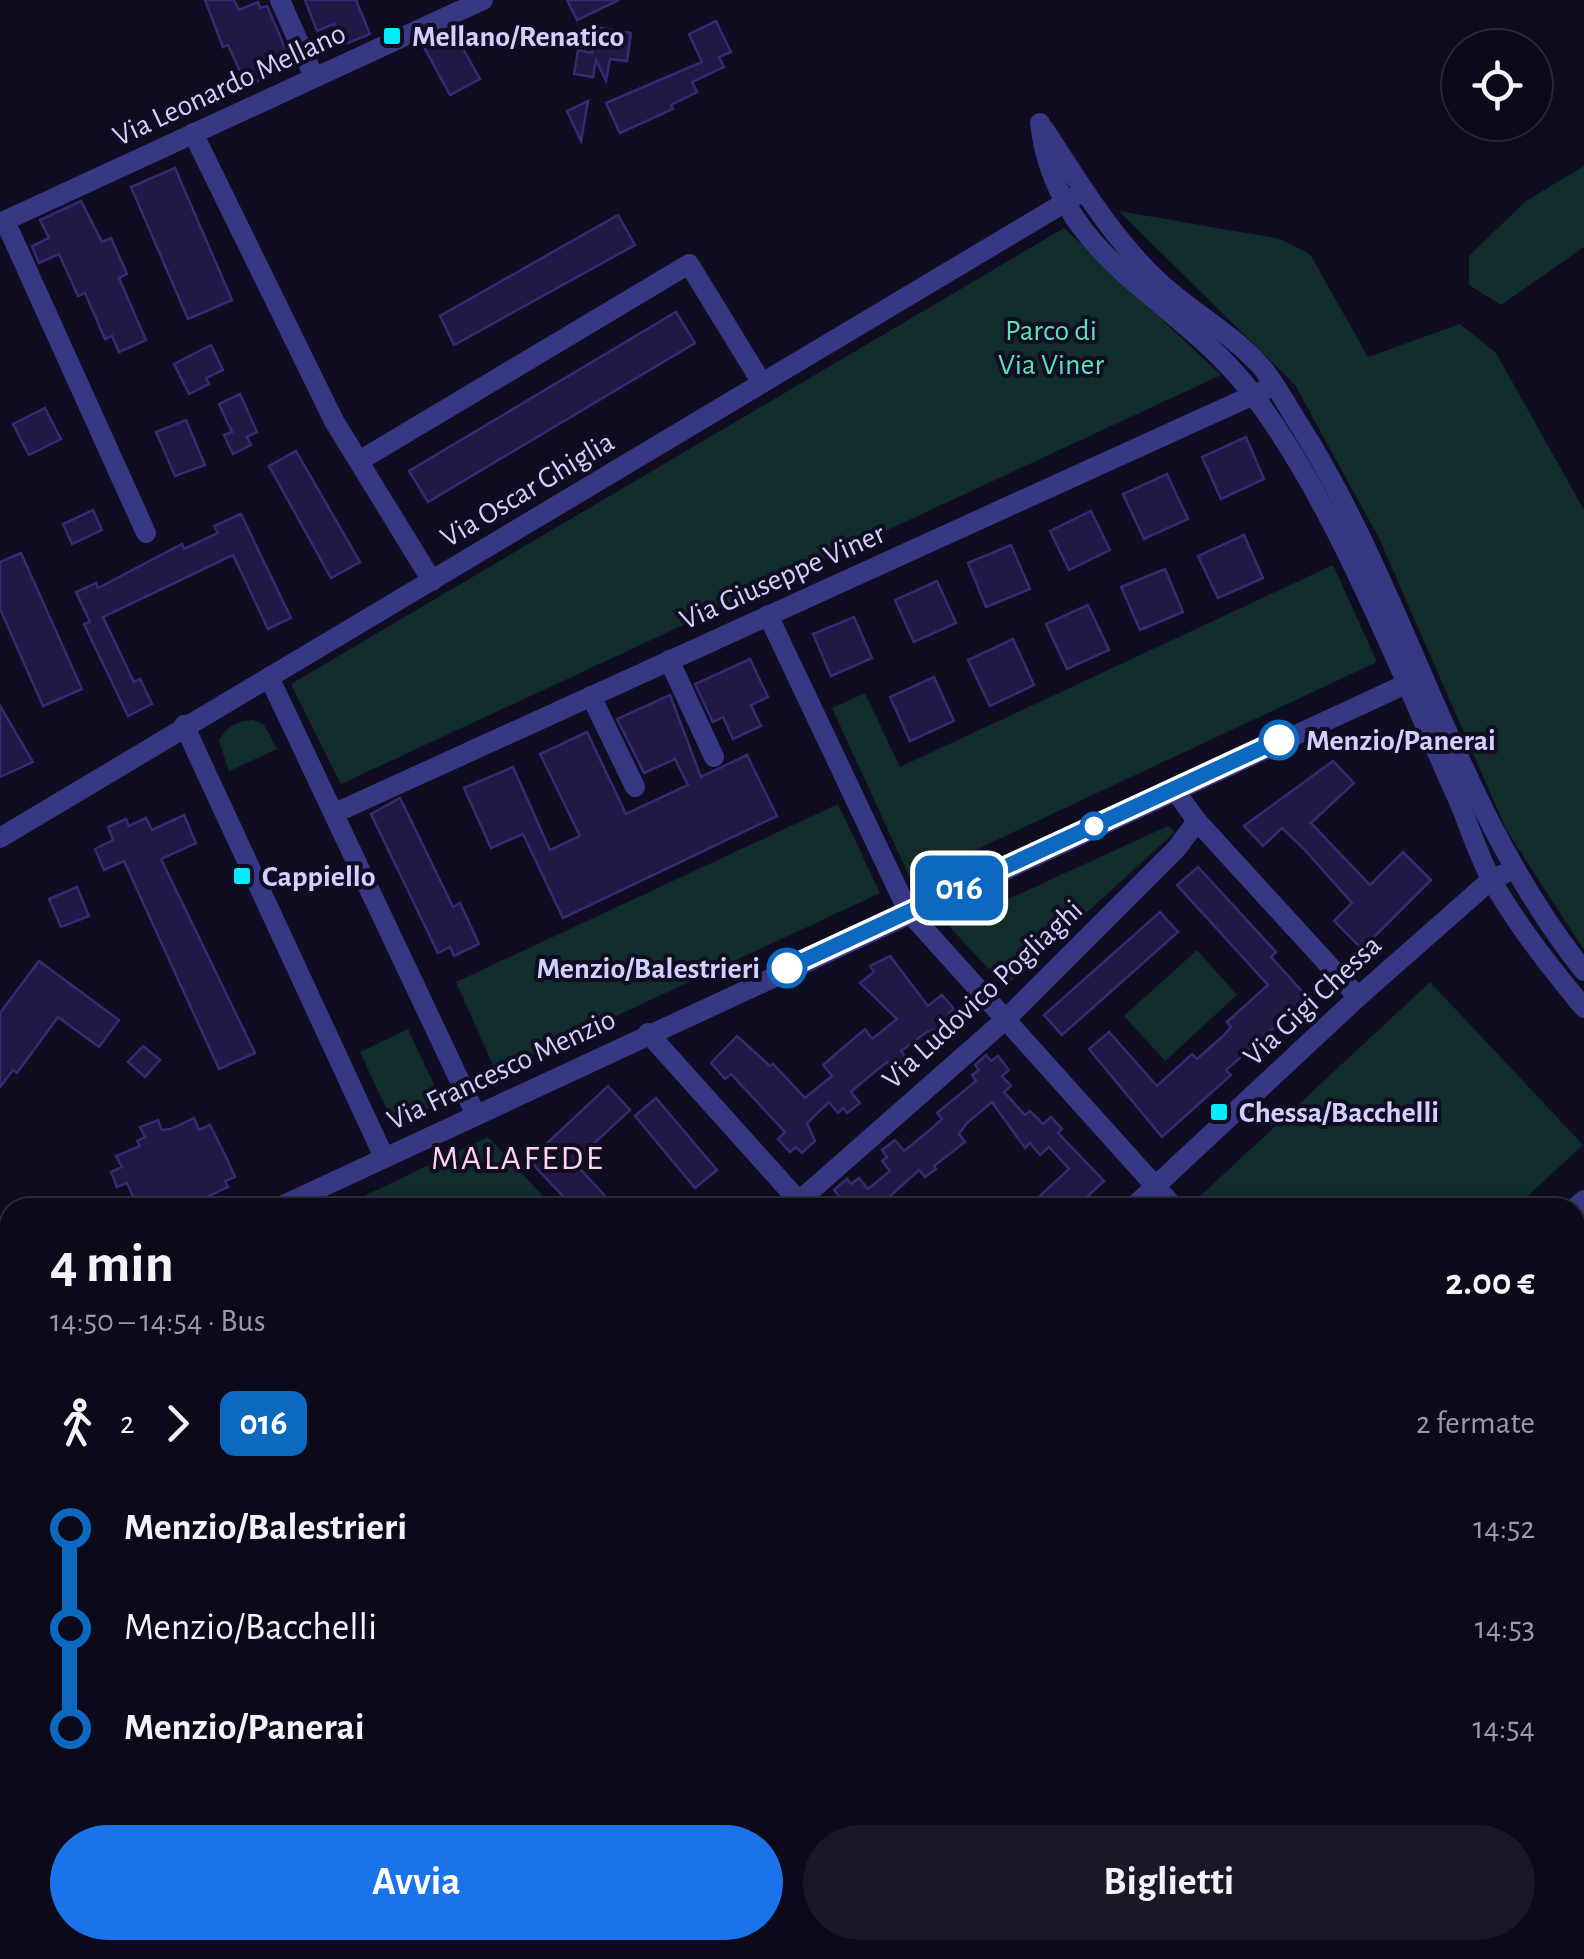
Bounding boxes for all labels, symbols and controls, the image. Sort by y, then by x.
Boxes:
street label: Via Leonardo Mellano [109,18,350,152]
place label: Mellano/Renatico [412,22,624,52]
marker: Mellano/Renatico [381,25,403,47]
map controls [1442,30,1552,140]
button: locate [1442,30,1552,140]
park label: Parco di Via Viner [998,316,1104,380]
street label: Via Oscar Ghiglia [436,426,619,553]
street label: Via Giuseppe Viner [675,518,890,636]
marker: Menzio/Panerai [1260,721,1298,759]
place label: Menzio/Panerai [1306,726,1496,756]
unlabelled marker [1081,813,1107,839]
line badge: 016 [902,856,1016,920]
place label: Cappiello [262,862,376,892]
marker: Cappiello [231,865,253,887]
text: 016 [935,871,983,906]
street label: Via Ludovico Pogliaghi [877,895,1089,1095]
street label: Via Gigi Chessa [1238,930,1387,1072]
marker: Menzio/Balestrieri [768,949,806,987]
place label: Menzio/Balestrieri [536,954,760,984]
street label: Via Francesco Menzio [383,1004,620,1136]
place label: Chessa/Bacchelli [1239,1098,1439,1128]
marker: Chessa/Bacchelli [1208,1101,1230,1123]
district label: MALAFEDE [431,1141,605,1176]
text: 4 min [50,1237,174,1292]
text: 2.00 € [1445,1264,1535,1302]
text: 14:50 – 14:54 · Bus [50,1305,266,1337]
icon: walk [50,1396,105,1451]
icon: forward [150,1396,205,1451]
text: 016 [240,1406,287,1441]
text: 2 [120,1407,135,1439]
text: 2 fermate [1416,1407,1535,1439]
text: Menzio/Balestrieri [124,1509,407,1547]
text: 14:52 [1473,1512,1535,1544]
text: Menzio/Bacchelli [124,1609,377,1647]
text: 14:53 [1475,1612,1535,1644]
text: Menzio/Panerai [124,1709,365,1747]
text: 14:54 [1473,1712,1535,1744]
button: Avvia [50,1825,783,1940]
button: Biglietti [803,1825,1535,1940]

